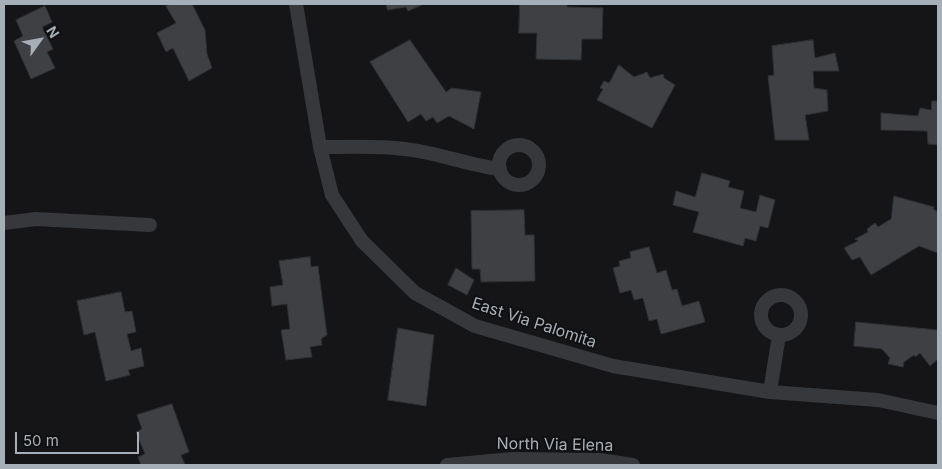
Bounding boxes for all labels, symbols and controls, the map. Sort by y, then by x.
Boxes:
north arrow [15,15,65,65]
text: N [43,23,63,41]
street label: East Via Palomita [469,294,599,352]
scale bar [18,422,141,454]
text: 50 m [23,431,59,450]
street label: North Via Elena [496,434,614,456]

